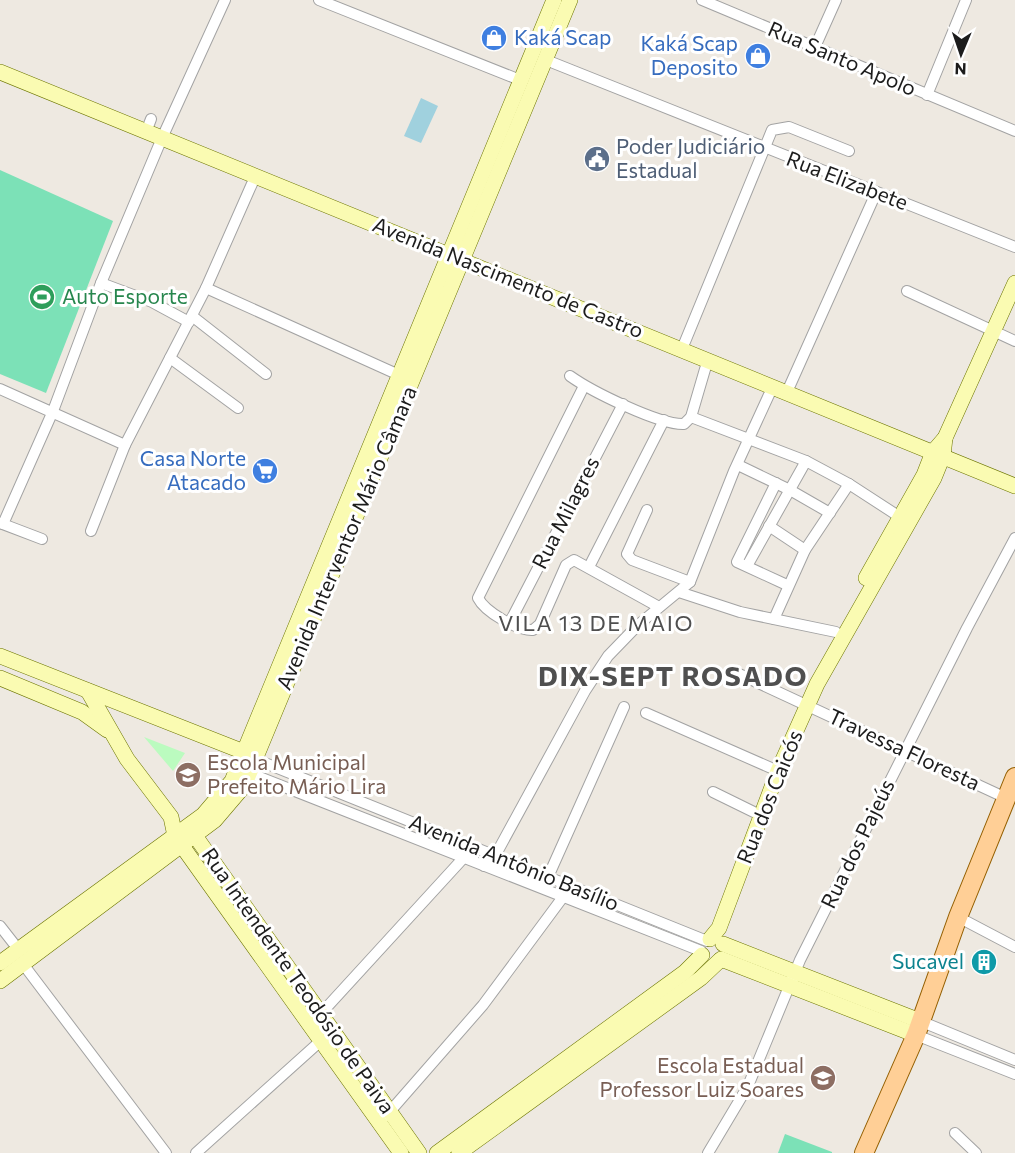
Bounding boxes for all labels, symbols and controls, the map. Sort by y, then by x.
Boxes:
street label: Rua Santo Apolo [765,15,920,100]
shop icon: Kaká Scap [479,23,509,53]
place label: Kaká Scap [514,24,611,49]
north arrow [931,24,991,84]
place label: Kaká Scap Deposito [641,30,738,79]
shop icon: Kaká Scap Deposito [743,41,773,71]
text: N [954,60,967,79]
place label: Poder Judiciário Estadual [616,133,765,182]
public building icon: Poder Judiciário Estadual [582,144,612,174]
street label: Rua Elizabete [783,145,912,214]
street label: Avenida Nascimento de Castro [370,211,648,342]
sports icon: Auto Esporte [27,282,57,312]
place label: Auto Esporte [62,283,188,308]
street label: Avenida Interventor Mário Câmara [270,382,421,693]
place label: Casa Norte Atacado [140,445,246,494]
street label: Rua Milagres [526,452,604,573]
supermarket icon: Casa Norte Atacado [250,456,280,486]
district label: VILA 13 DE MAIO [498,609,694,636]
district label: DIX-SEPT ROSADO [538,659,808,692]
street label: Travessa Floresta [825,703,984,795]
street label: Rua dos Caicós [730,726,807,867]
place label: Escola Municipal Prefeito Mário Lira [207,749,386,798]
school or university icon: Escola Municipal Prefeito Mário Lira [173,760,203,790]
street label: Rua dos Pajeús [815,775,899,912]
street label: Avenida Antônio Basílio [406,808,623,915]
street label: Rua Intendente Teodósio de Paiva [198,842,401,1118]
building icon: Sucavel [969,947,999,977]
place label: Sucavel [892,948,964,973]
place label: Escola Estadual Professor Luiz Soares [599,1052,804,1101]
school or university icon: Escola Estadual Professor Luiz Soares [808,1063,838,1093]

